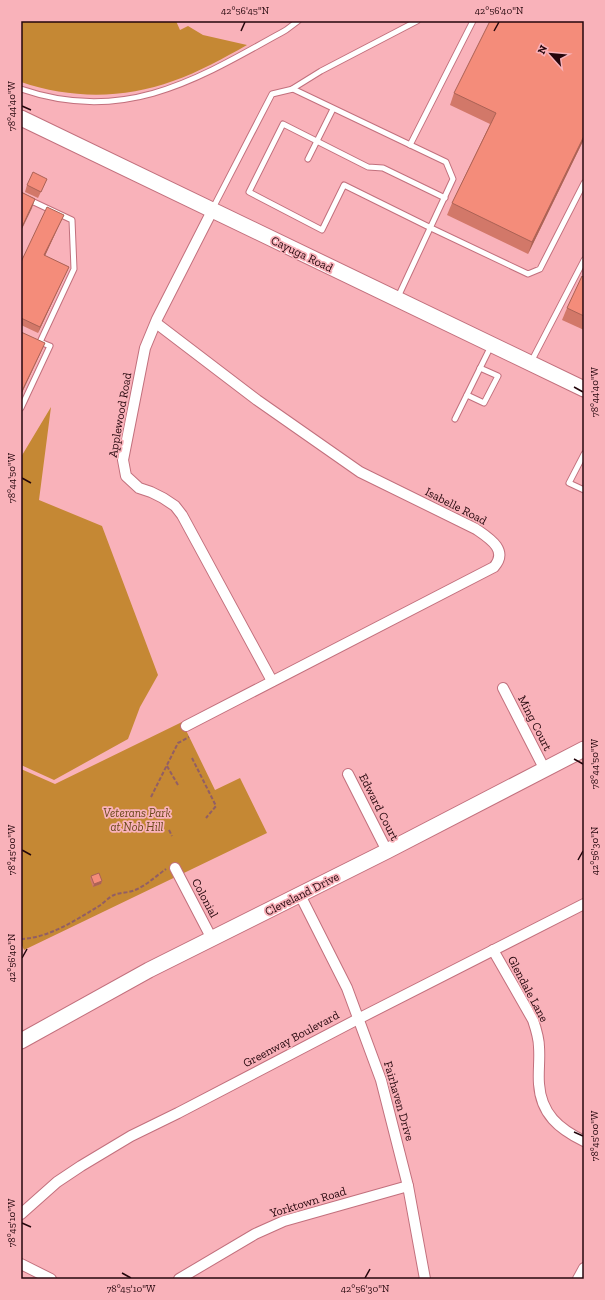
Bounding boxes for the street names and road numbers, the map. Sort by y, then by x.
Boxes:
street label: Cayuga Road [269,233,336,275]
street label: Applewood Road [106,371,134,459]
street label: Isabelle Road [423,484,490,528]
street label: Ming Court [515,693,555,754]
street label: Edward Court [356,771,402,843]
street label: Cleveland Drive [263,869,342,919]
street label: Colonial [189,876,221,920]
street label: Glendale Lane [505,954,551,1025]
street label: Greenway Boulevard [241,1008,342,1070]
street label: Fairhaven Drive [381,1060,417,1143]
street label: Yorktown Road [267,1184,348,1221]

